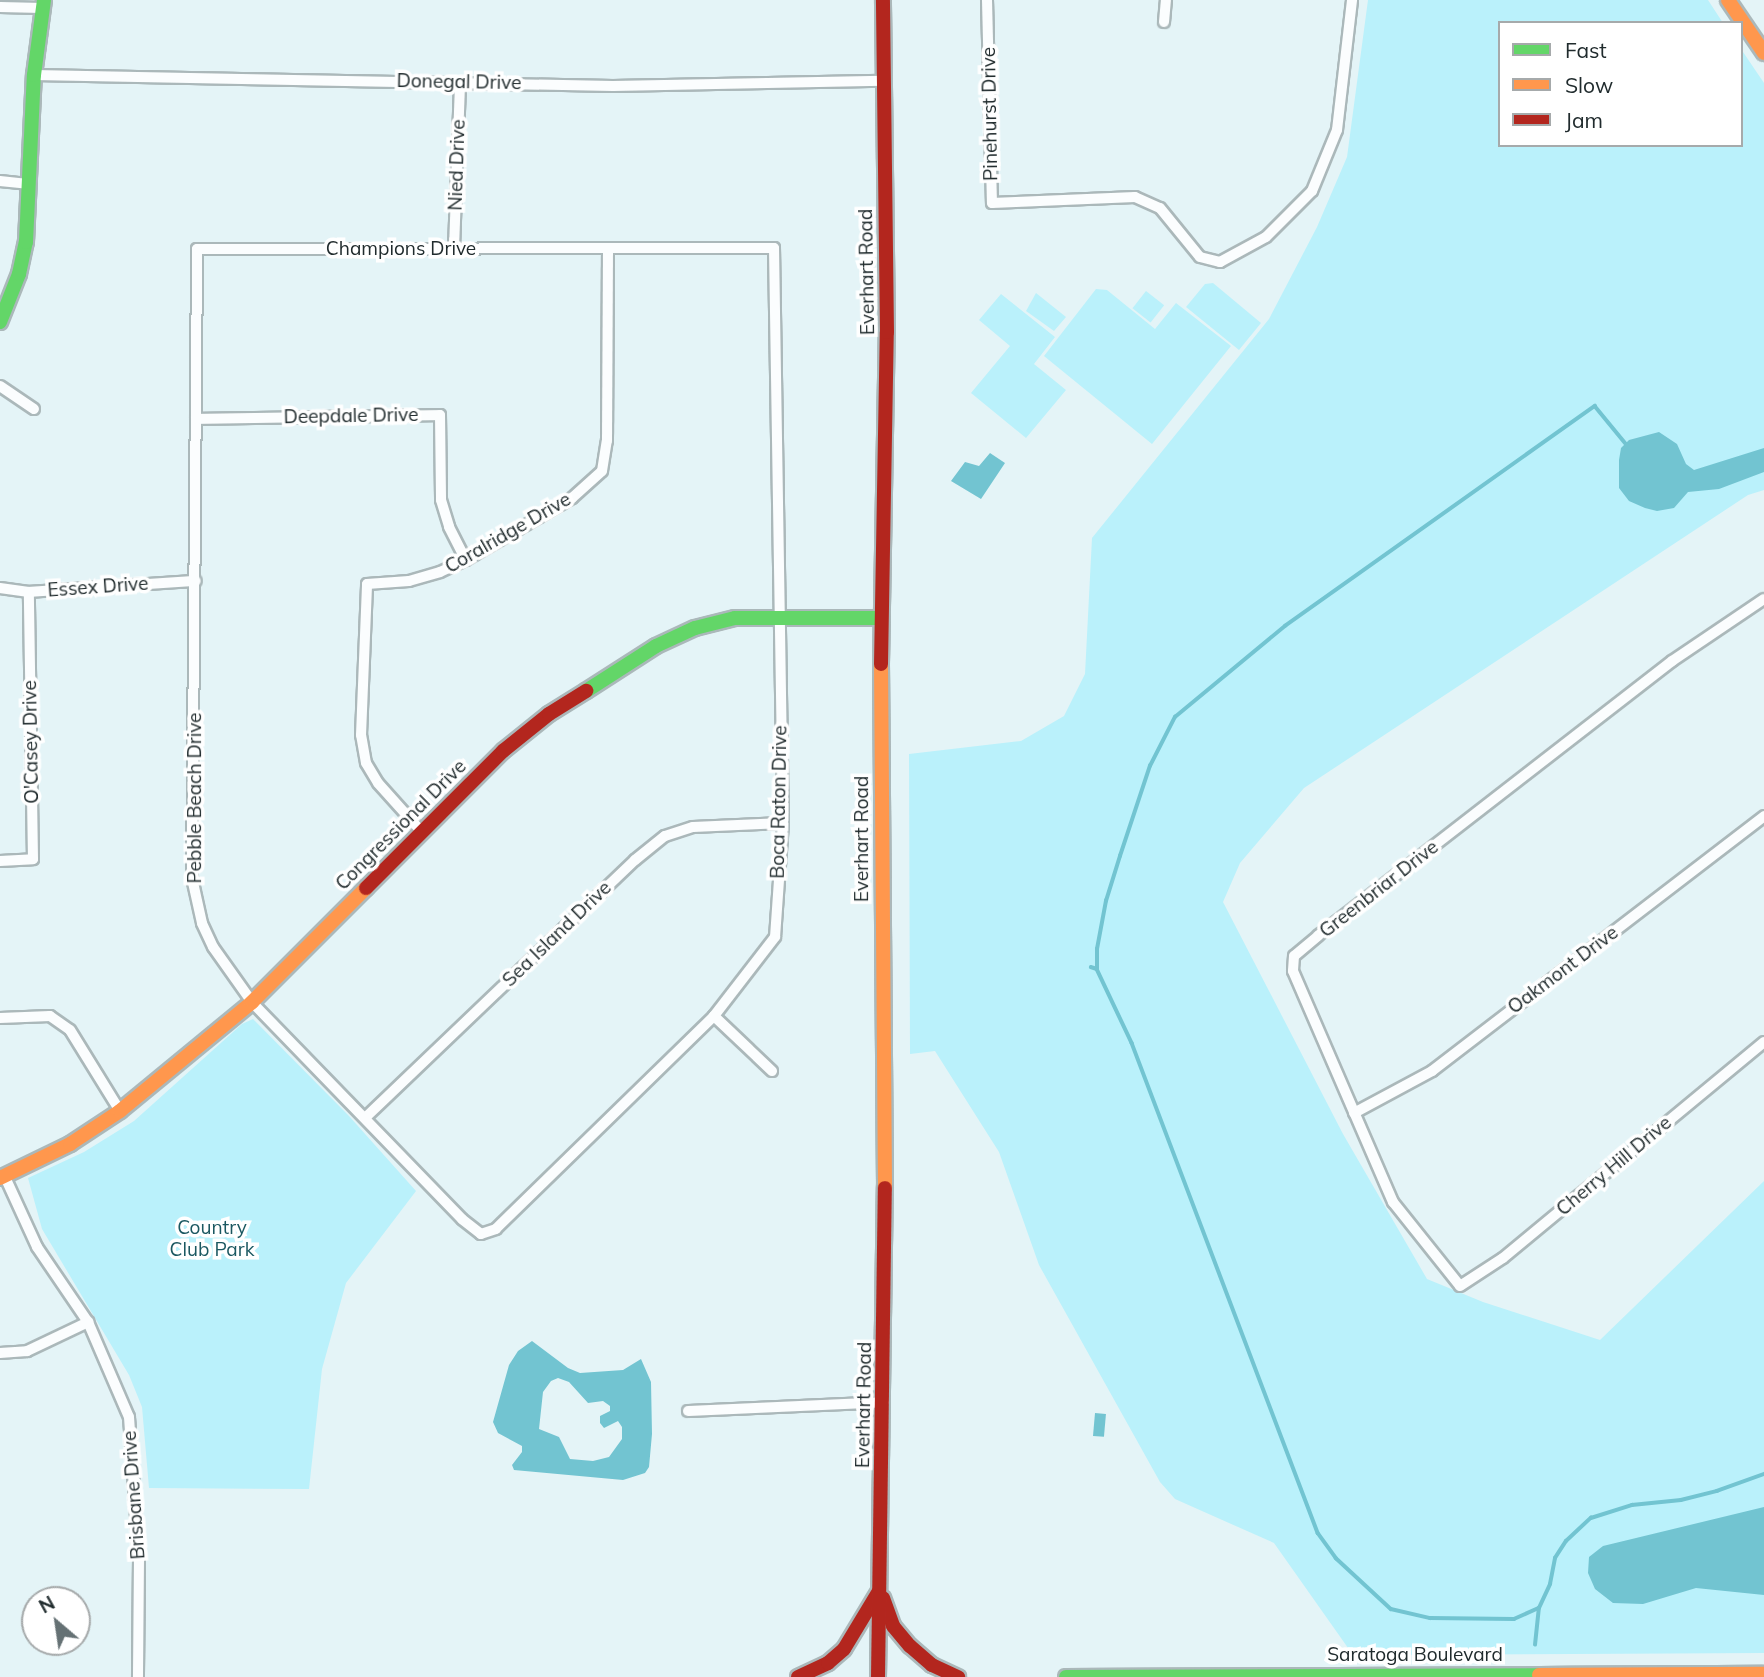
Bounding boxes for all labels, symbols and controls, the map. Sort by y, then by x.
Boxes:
legend [1498,21,1743,147]
text: Fast [1565,37,1607,63]
street label: Pinehurst Drive [977,47,1003,181]
street label: Donegal Drive [396,70,522,94]
text: Slow [1565,72,1613,98]
text: Jam [1565,107,1603,133]
street label: Nied Drive [444,119,470,211]
street label: Everhart Road [854,209,880,335]
street label: Champions Drive [326,238,476,260]
street label: Deepdale Drive [283,403,419,429]
street label: Coralridge Drive [441,488,575,578]
street label: Essex Drive [47,572,149,602]
street label: O'Casey Drive [19,680,43,804]
street label: Pebble Beach Drive [184,713,206,883]
street label: Boca Raton Drive [766,725,792,879]
street label: Congressional Drive [331,755,471,895]
street label: Everhart Road [851,776,873,902]
street label: Greenbriar Drive [1315,836,1443,942]
street label: Sea Island Drive [498,876,616,992]
street label: Oakmont Drive [1503,921,1623,1019]
street label: Cherry Hill Drive [1552,1111,1676,1221]
park label: Country Club Park [170,1217,254,1261]
street label: Everhart Road [851,1342,877,1468]
street label: Brisbane Drive [118,1430,150,1560]
north arrow [21,1586,91,1656]
text: N [35,1590,59,1618]
street label: Saratoga Boulevard [1327,1644,1503,1666]

